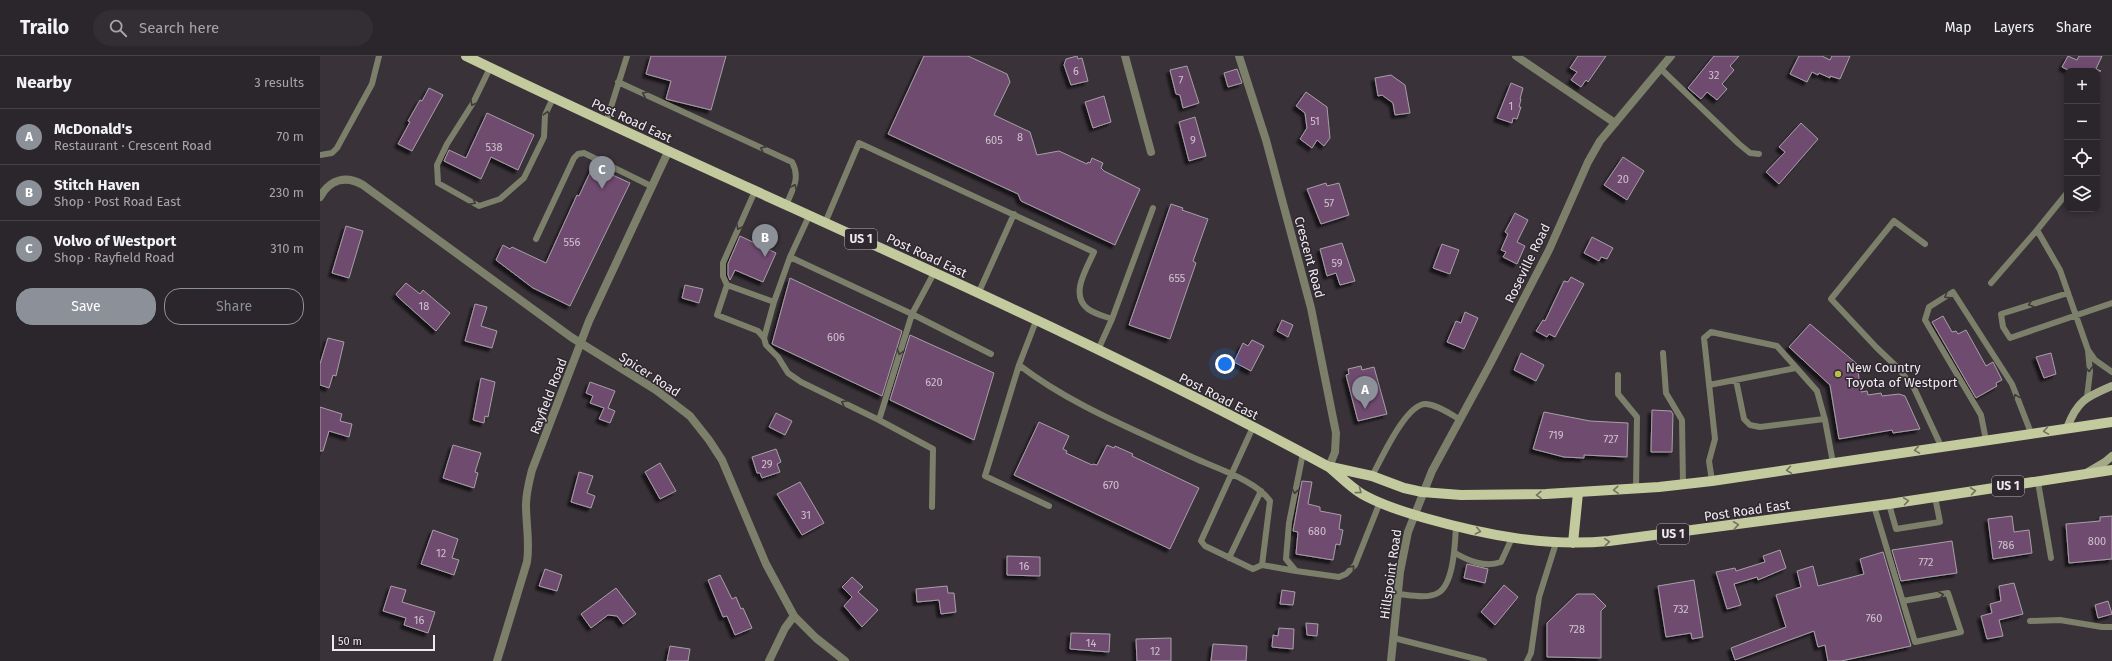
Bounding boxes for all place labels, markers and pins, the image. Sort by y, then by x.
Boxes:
pin: C [589,156,615,189]
pin: B [752,224,778,257]
place label: New Country Toyota of Westport [1846,360,1958,390]
marker: New Country Toyota of Westport [1833,369,1843,379]
pin: A [1352,376,1378,409]

